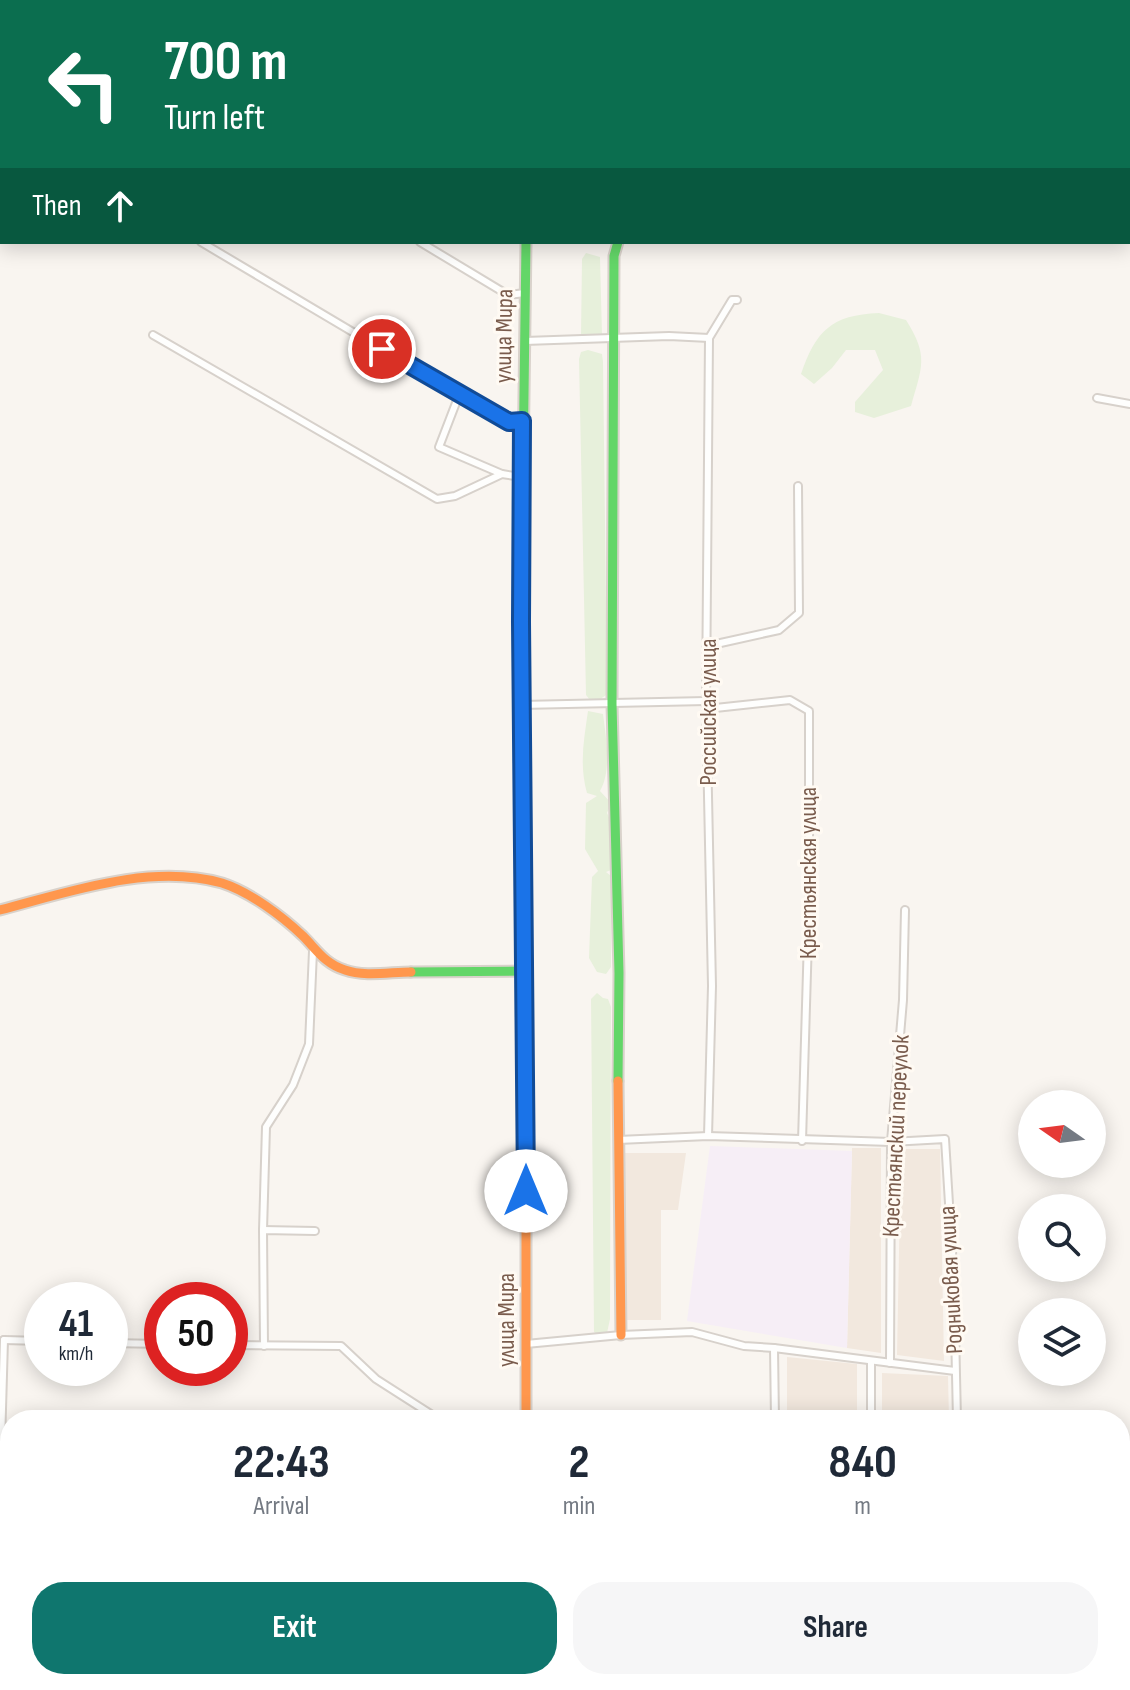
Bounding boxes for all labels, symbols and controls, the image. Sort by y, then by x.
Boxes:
text: 700 m [164,29,287,96]
icon: left [32,32,136,136]
text: Turn left [164,97,265,140]
icon: ahead [98,184,142,228]
text: Then [32,188,82,224]
street label: улица Мира [489,289,519,383]
pin [348,315,416,383]
icon: arrive [360,327,404,371]
street label: Российская улица [694,638,723,786]
street label: Крестьянская улица [794,787,823,959]
street label: Крестьянский переулок [876,1033,916,1238]
north arrow [1018,1090,1106,1178]
map controls [1018,1090,1106,1386]
position arrow [484,1149,568,1233]
button: search [1018,1194,1106,1282]
street label: Родниковая улица [933,1205,969,1355]
street label: улица Мира [492,1273,521,1367]
speed limit sign: 50 [144,1282,248,1386]
button: layers [1018,1298,1106,1386]
text: 41 [59,1300,93,1348]
text: km/h [59,1342,93,1366]
text: 22:43 [233,1434,330,1491]
text: 2 [569,1434,590,1491]
text: 840 [829,1434,897,1491]
text: Arrival [253,1491,309,1522]
text: min [563,1491,595,1522]
text: m [854,1491,871,1522]
button: Exit [32,1582,557,1674]
button: Share [573,1582,1098,1674]

